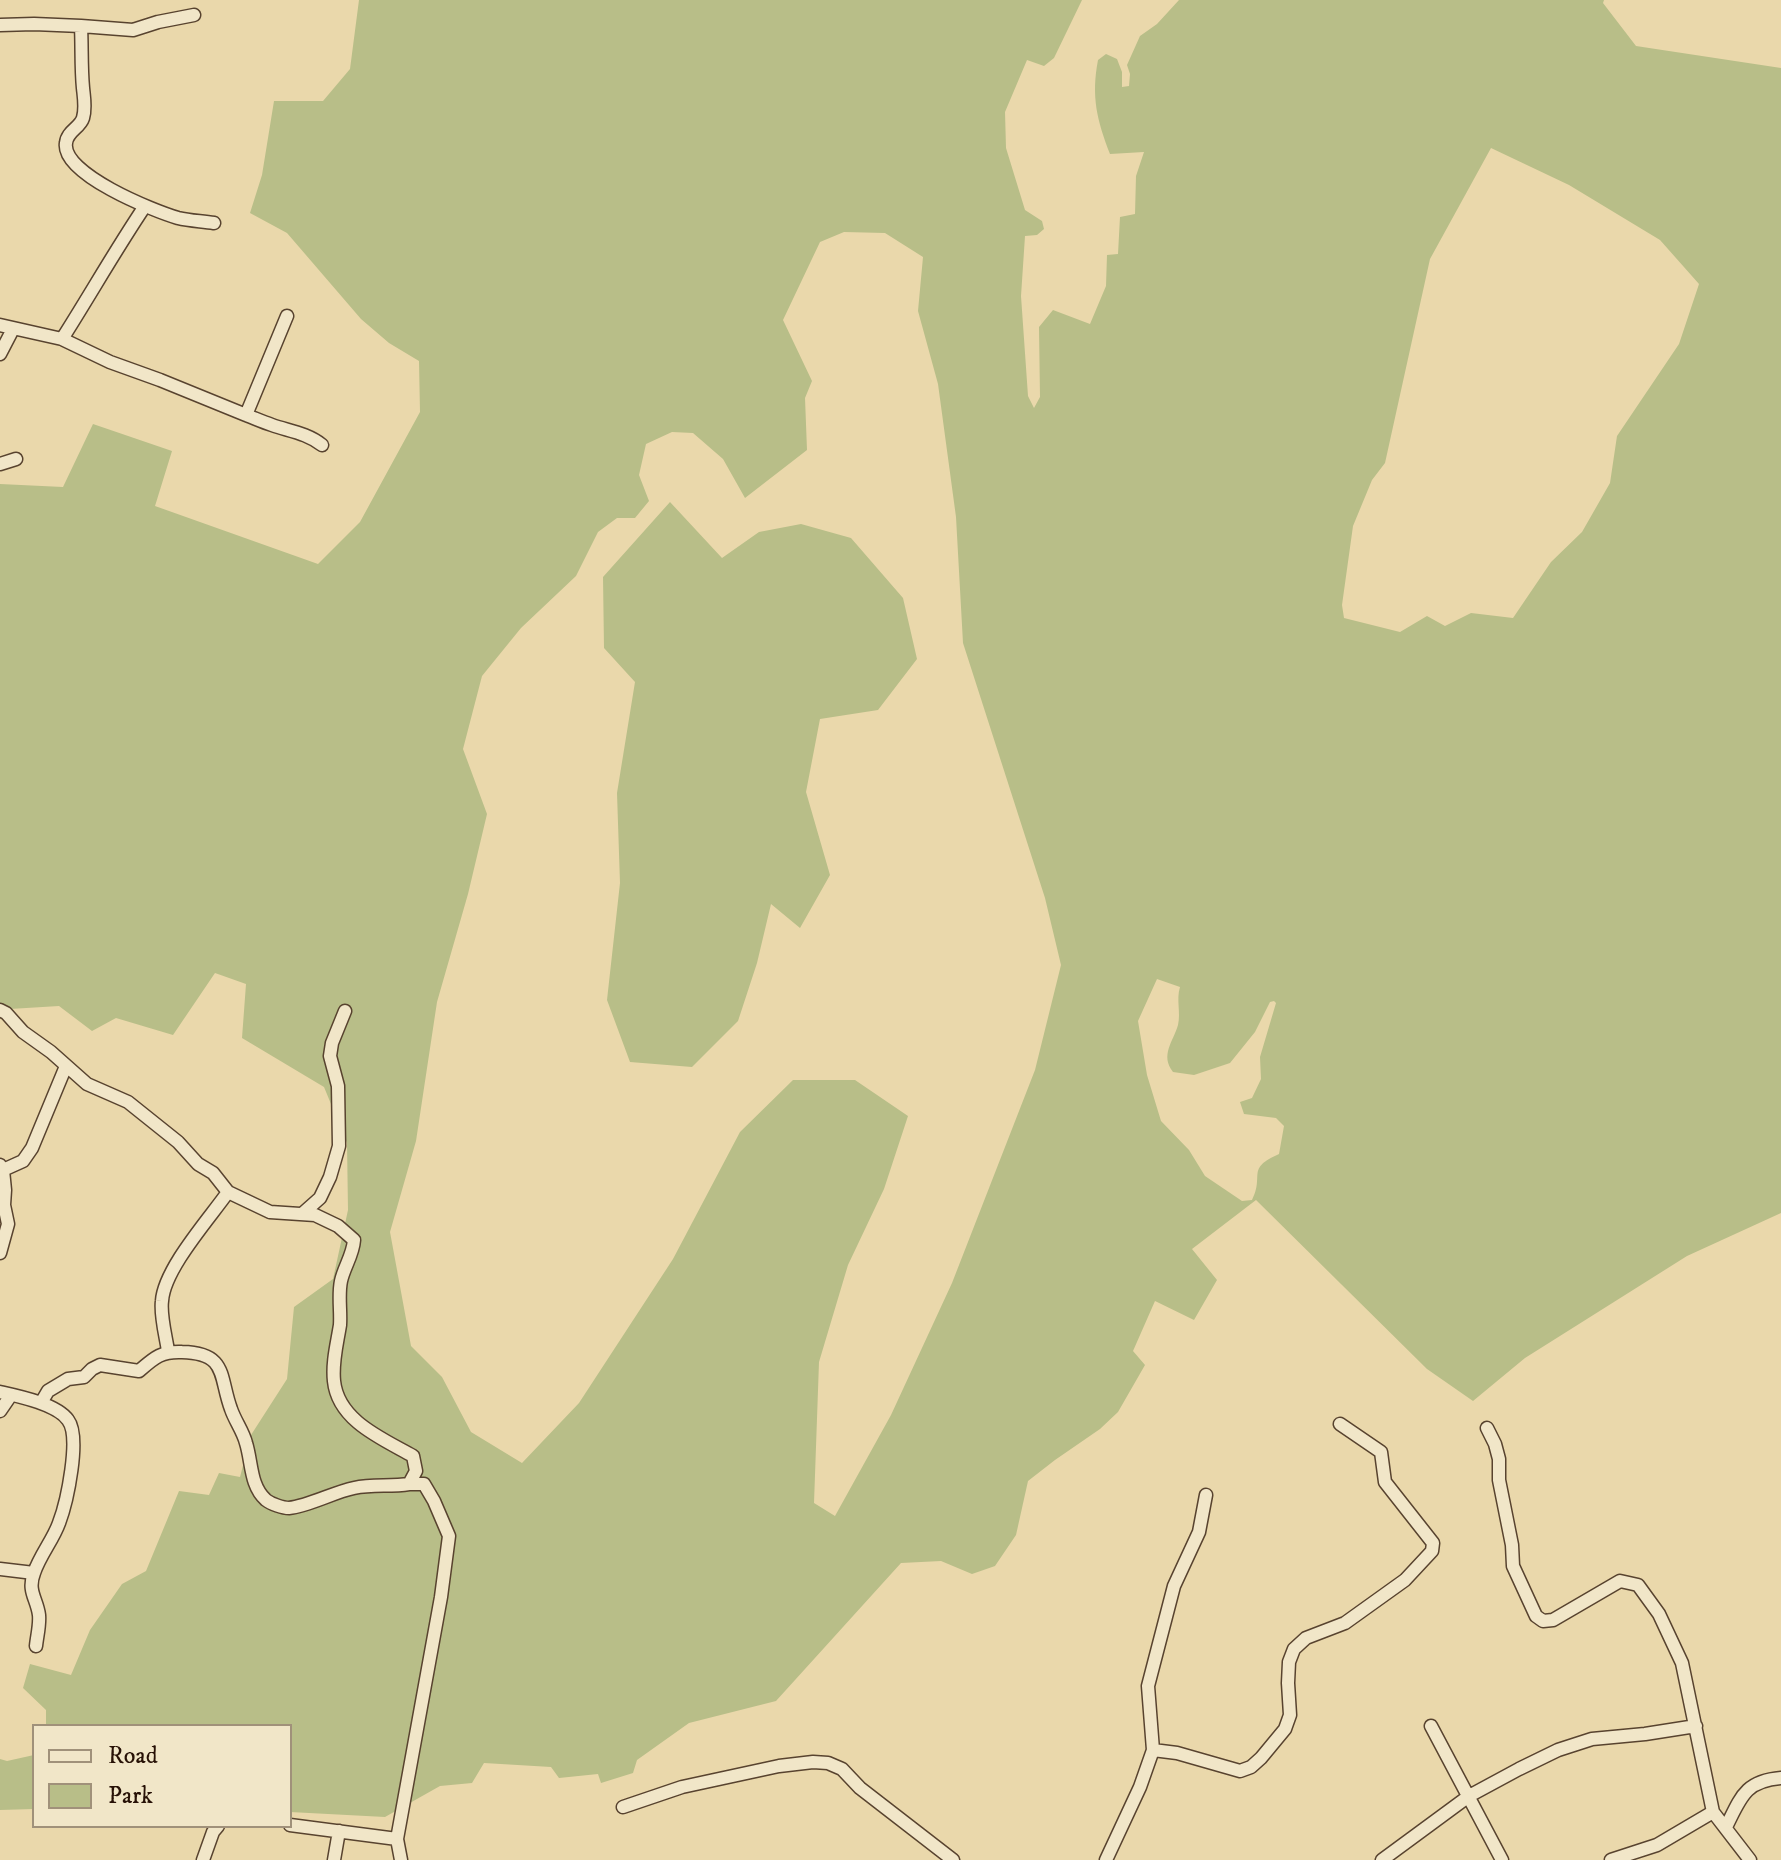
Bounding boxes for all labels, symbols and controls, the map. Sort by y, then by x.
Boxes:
legend [32,1724,292,1828]
text: Road [108,1741,158,1771]
text: Park [108,1781,153,1811]

